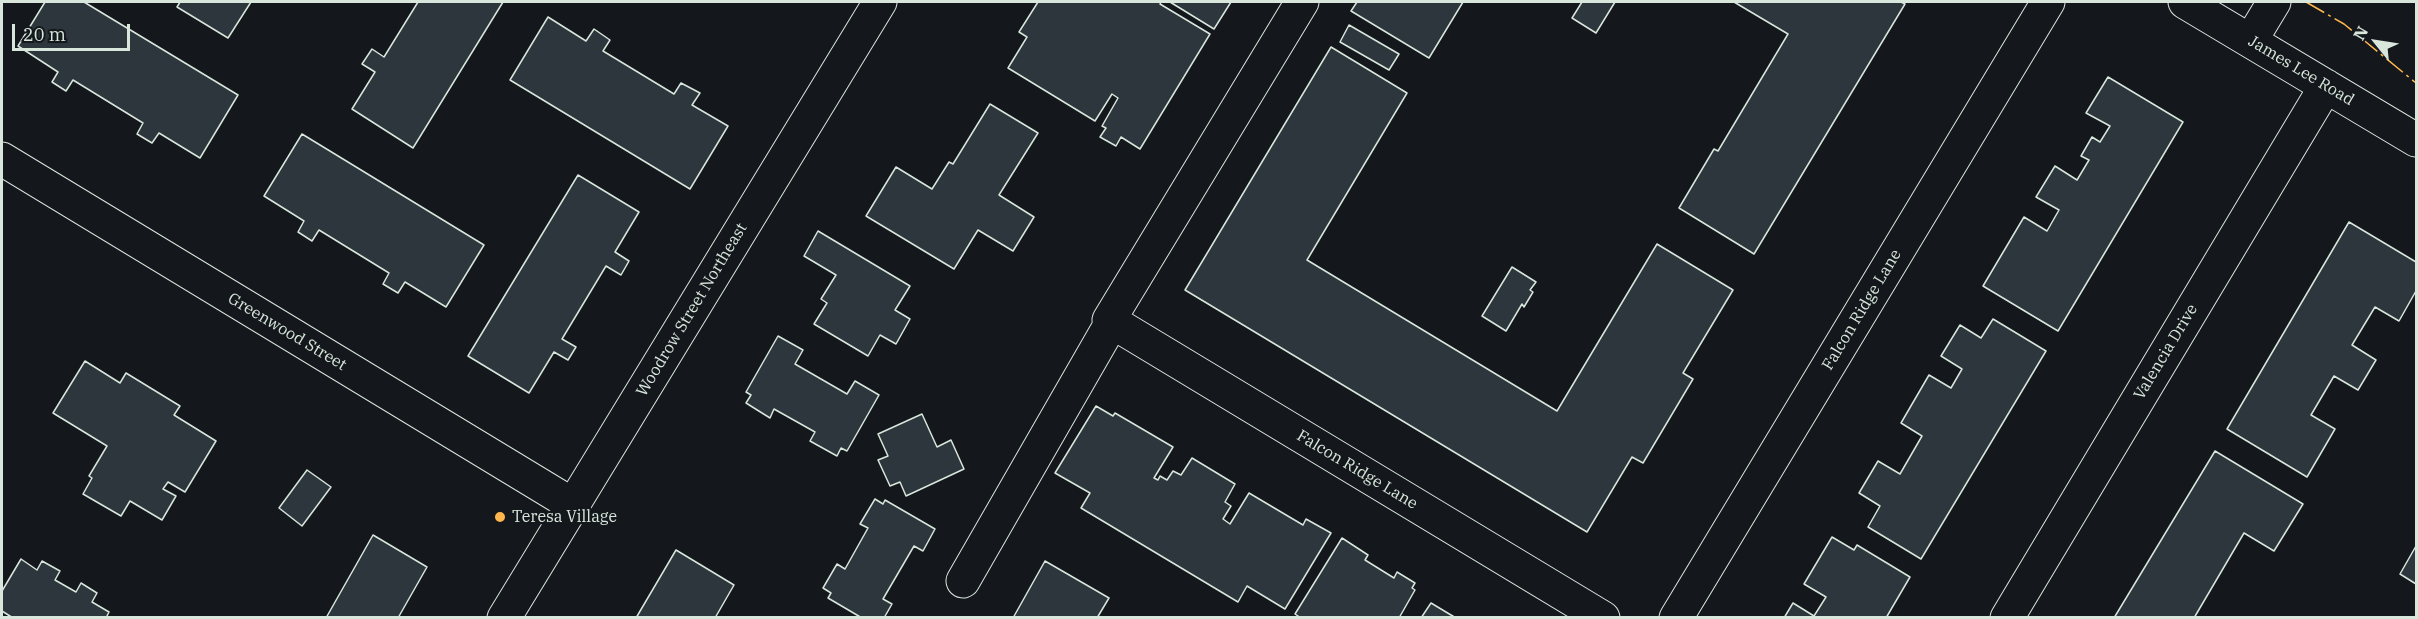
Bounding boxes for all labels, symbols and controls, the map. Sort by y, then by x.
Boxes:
scale bar [15,12,134,50]
north arrow [2346,12,2406,72]
text: 20 m [23,23,66,46]
text: N [2349,23,2372,43]
street label: James Lee Road [2245,32,2357,110]
street label: Woodrow Street Northeast [633,220,751,400]
street label: Falcon Ridge Lane [1818,246,1906,374]
street label: Greenwood Street [224,289,350,375]
street label: Valencia Drive [2130,301,2202,403]
street label: Falcon Ridge Lane [1293,426,1421,514]
place label: Teresa Village [512,507,617,527]
marker: Teresa Village [493,510,507,524]

